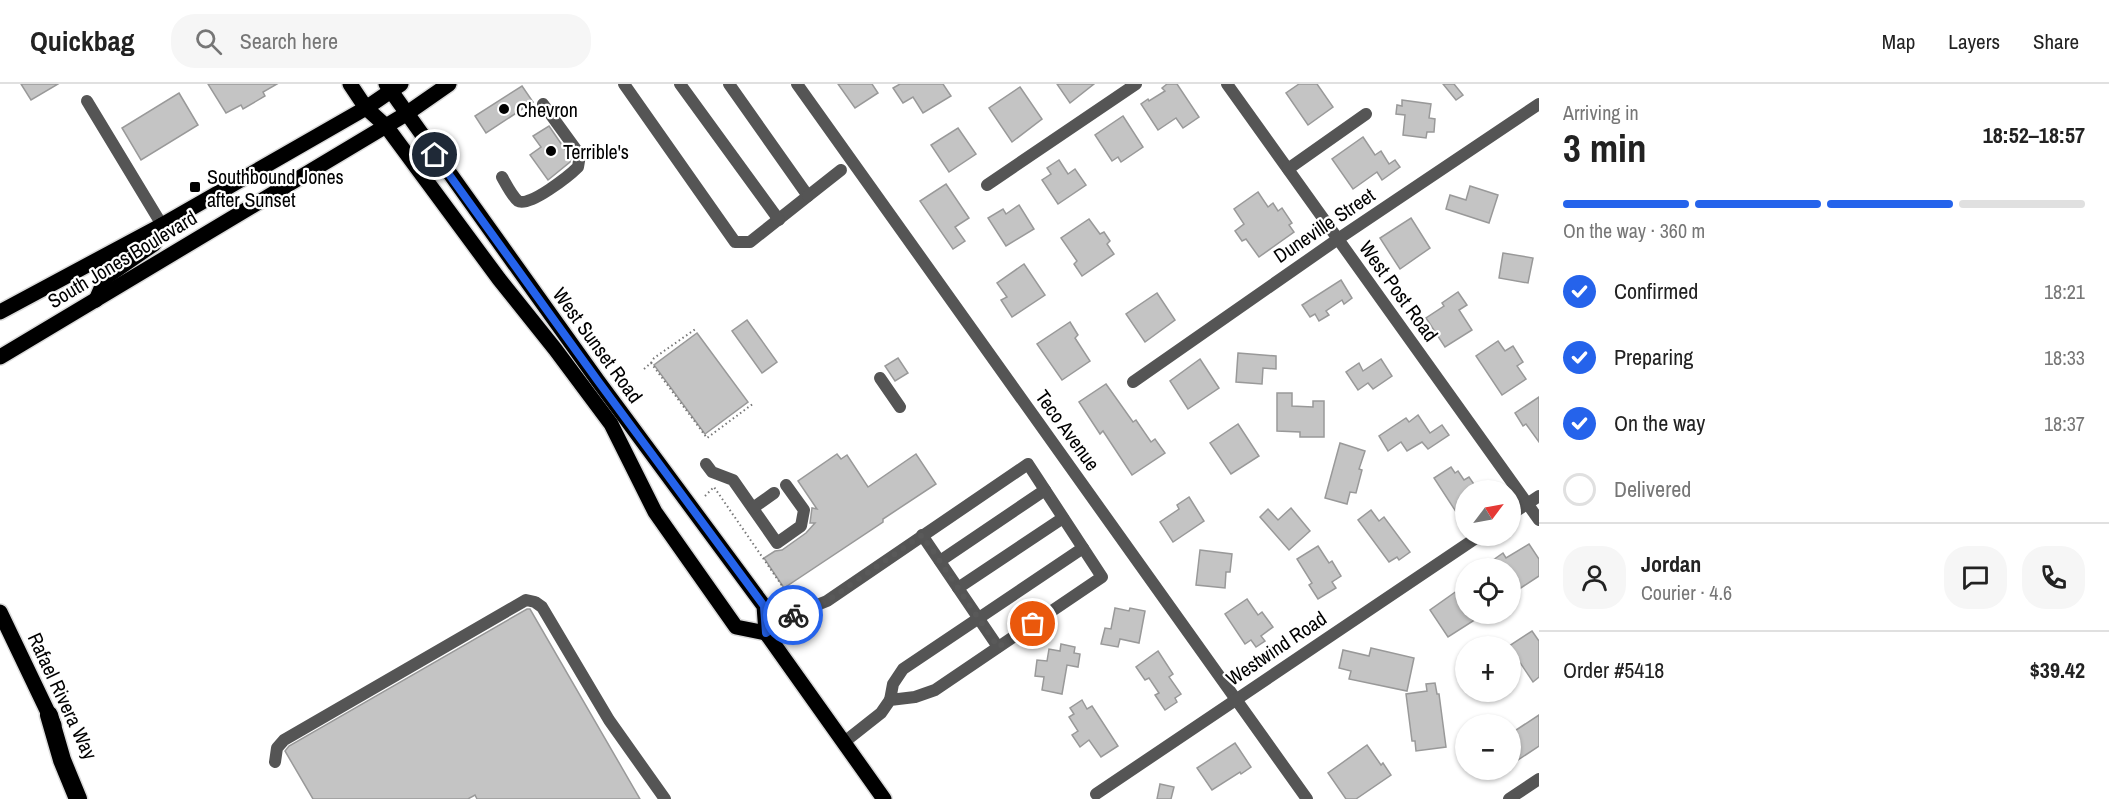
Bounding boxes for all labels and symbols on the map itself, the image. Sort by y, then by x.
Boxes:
place label: Chevron [516,96,578,123]
marker: Chevron [497,102,511,116]
pin [409,129,460,180]
place label: Terrible's [563,138,629,165]
marker: Terrible's [544,144,558,158]
place label: Southbound Jones after Sunset [207,163,344,213]
marker: Southbound Jones after Sunset [188,180,202,194]
street label: Duneville Street [1268,181,1380,269]
street label: South Jones Boulevard [42,204,202,314]
street label: West Post Road [1353,235,1445,347]
street label: West Sunset Road [547,282,649,408]
street label: Teco Avenue [1030,384,1106,476]
north arrow [1455,480,1521,546]
courier [763,585,823,645]
pin [1007,598,1058,649]
street label: Westwind Road [1221,605,1331,691]
street label: Rafael Rivera Way [22,628,105,765]

